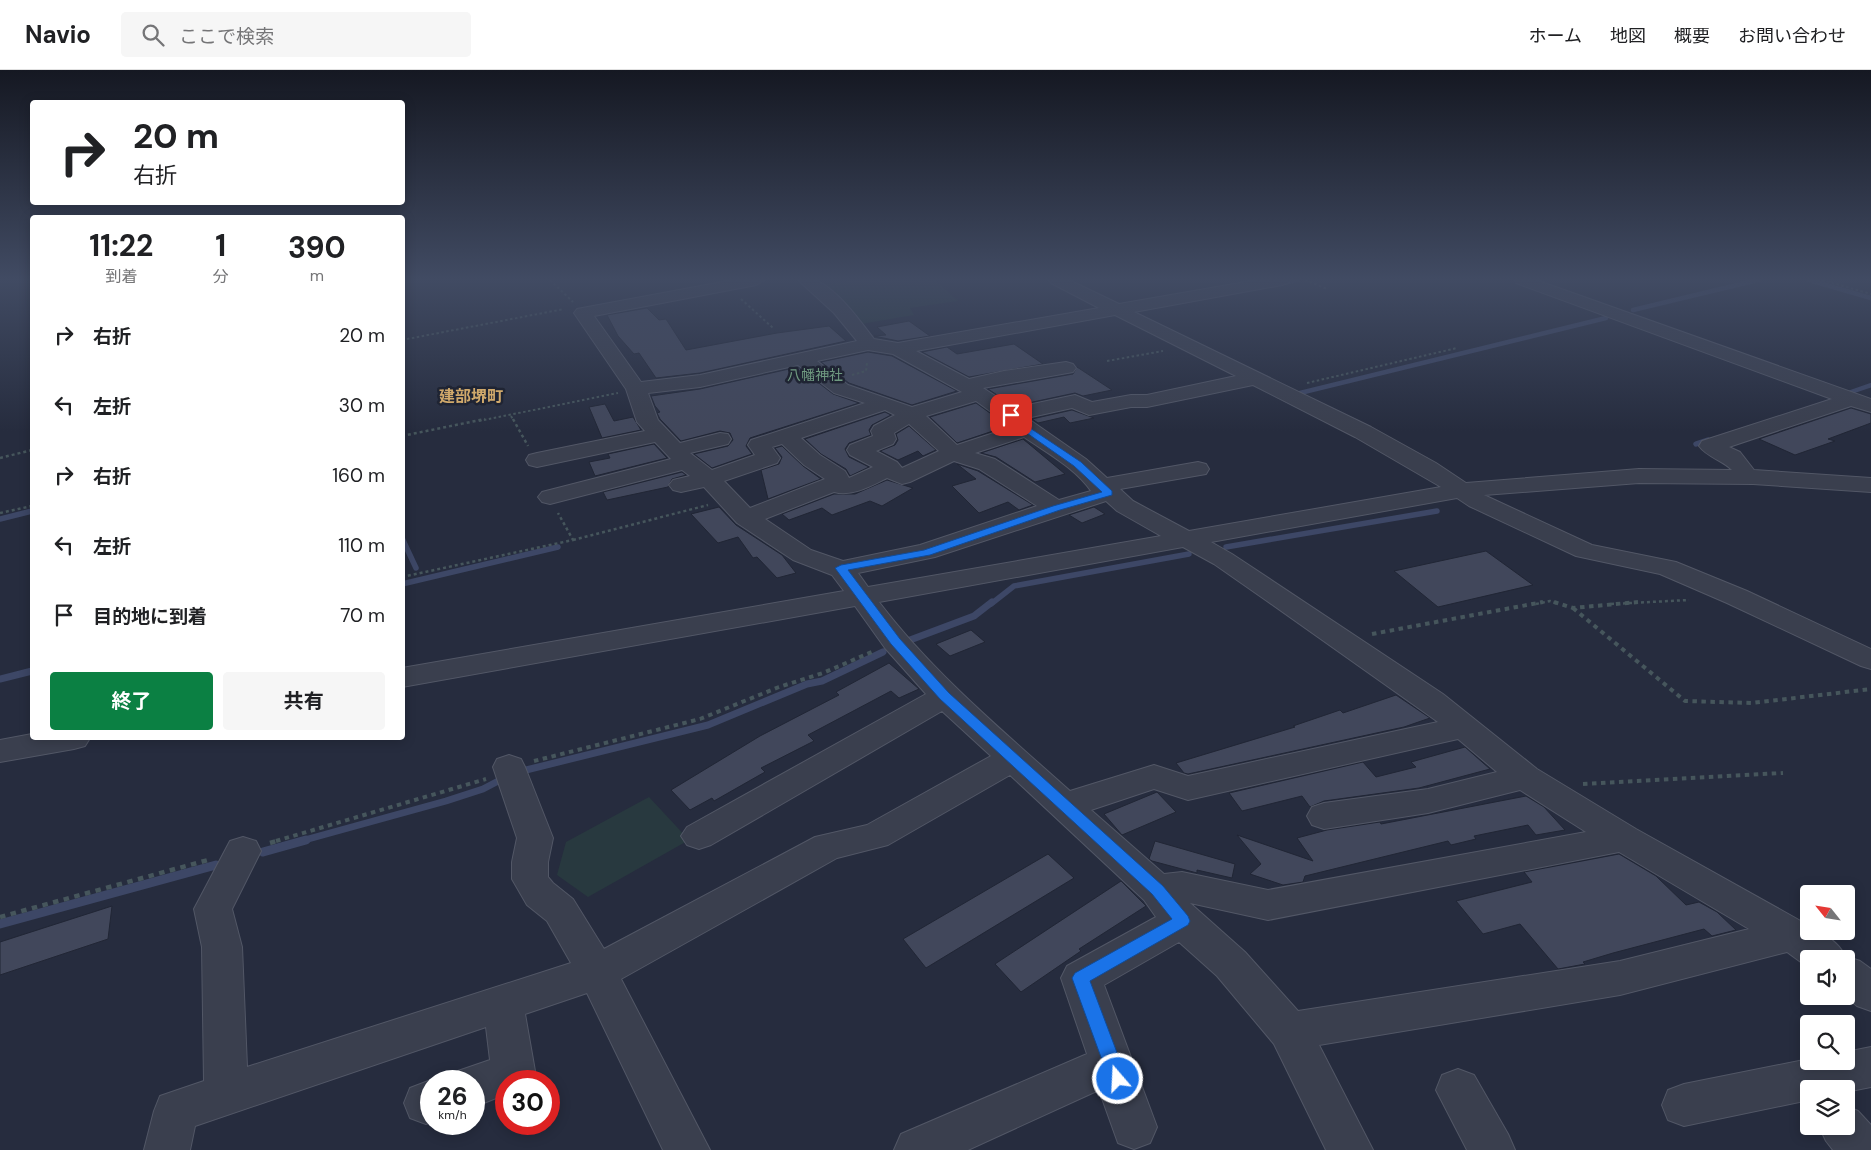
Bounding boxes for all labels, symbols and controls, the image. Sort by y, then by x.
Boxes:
search box [121,12,471,57]
text: Navio [25,19,91,50]
icon: search [139,21,167,49]
text: ここで検索 [179,24,274,49]
text: ホーム [1529,24,1582,48]
text: 地図 [1610,24,1646,48]
text: 概要 [1674,24,1710,48]
text: お問い合わせ [1738,24,1846,48]
text: 20 m [133,113,219,159]
icon: right [50,120,115,185]
text: 右折 [133,161,177,190]
text: 11:22 [89,226,153,265]
text: 1 [215,226,226,265]
text: 390 [288,228,346,267]
text: m [310,265,324,286]
text: 到着 [105,266,137,287]
text: 分 [213,266,229,287]
icon: right [50,321,78,349]
text: 20 m [339,323,385,348]
text: 右折 [93,324,131,349]
park label: 八幡神社 [787,366,843,384]
district label: 建部堺町 [439,386,503,407]
icon: left [50,391,78,419]
text: 30 m [339,393,385,418]
text: 左折 [93,394,131,419]
pin [990,394,1032,436]
icon: arrive [997,401,1025,429]
icon: right [50,461,78,489]
text: 160 m [332,463,385,488]
text: 右折 [93,464,131,489]
icon: left [50,531,78,559]
text: 110 m [338,533,385,558]
text: 左折 [93,534,131,559]
icon: arrive [50,601,78,629]
text: 70 m [340,603,385,628]
text: 目的地に到着 [93,604,207,629]
button: 終了 [50,672,213,730]
button: 共有 [223,672,385,730]
north arrow [1800,885,1855,940]
map controls [1800,885,1855,1135]
button: sound [1800,950,1855,1005]
button: search [1800,1015,1855,1070]
position arrow [1091,1052,1143,1104]
speed limit sign: 30 [495,1070,560,1135]
text: 26 [437,1080,468,1113]
button: layers [1800,1080,1855,1135]
text: km/h [438,1107,467,1123]

